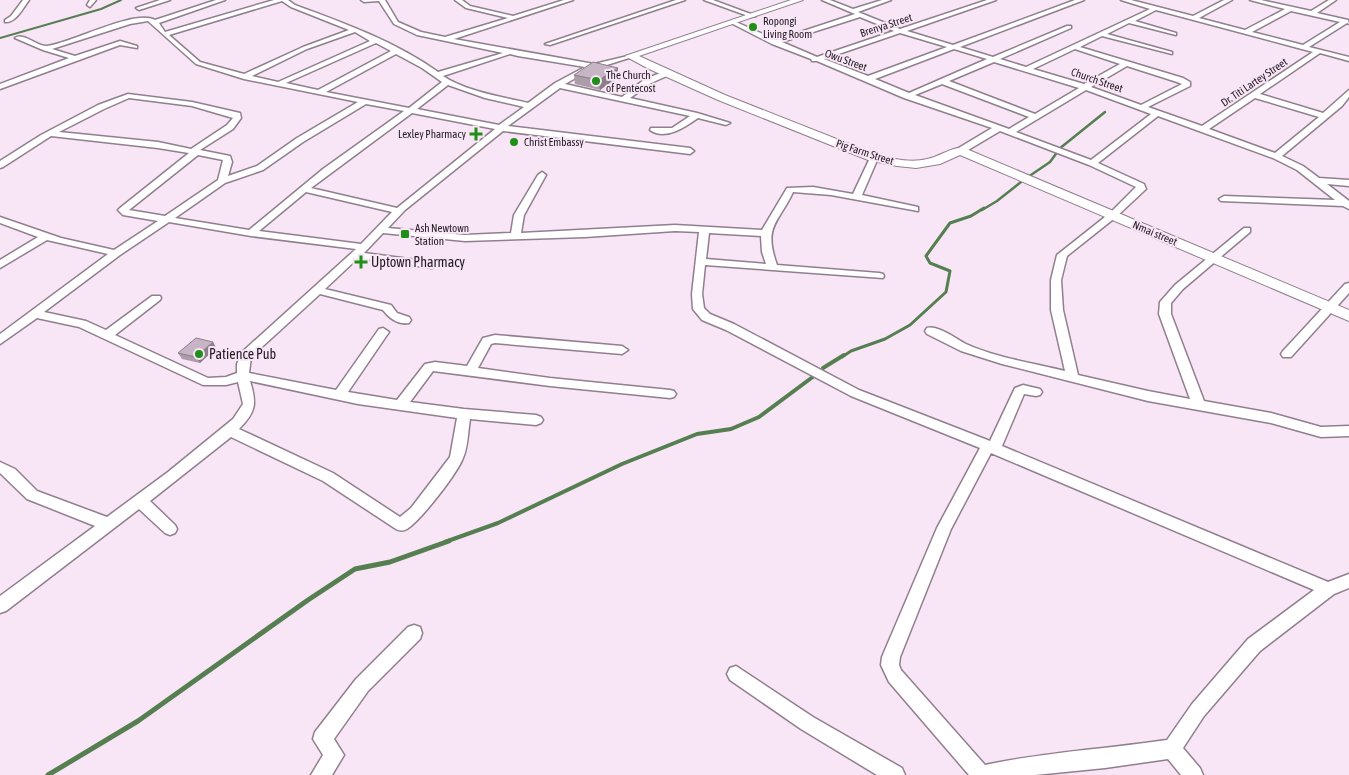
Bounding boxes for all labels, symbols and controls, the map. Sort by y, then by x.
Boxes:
street label: Brenya Street [858,11,914,39]
place label: Ropongi Living Room [763,15,812,40]
marker: Ropongi Living Room [747,21,759,33]
street label: Owu Street [823,47,869,73]
street label: Dr. Titi Lartey Street [1219,55,1289,109]
street label: Church Street [1070,66,1124,94]
place label: The Church of Pentecost [606,69,656,94]
marker: The Church of Pentecost [590,75,602,87]
place label: Lexley Pharmacy [398,128,466,140]
marker: Lexley Pharmacy [470,128,482,140]
marker: Christ Embassy [508,136,520,148]
place label: Christ Embassy [524,136,584,148]
street label: Pig Farm Street [835,137,895,167]
street label: Nmai street [1131,218,1179,248]
place label: Ash Newtown Station [415,222,469,247]
marker: Ash Newtown Station [399,228,411,240]
place label: Uptown Pharmacy [371,254,465,270]
marker: Uptown Pharmacy [355,256,367,268]
place label: Patience Pub [209,346,277,362]
marker: Patience Pub [193,348,205,360]

